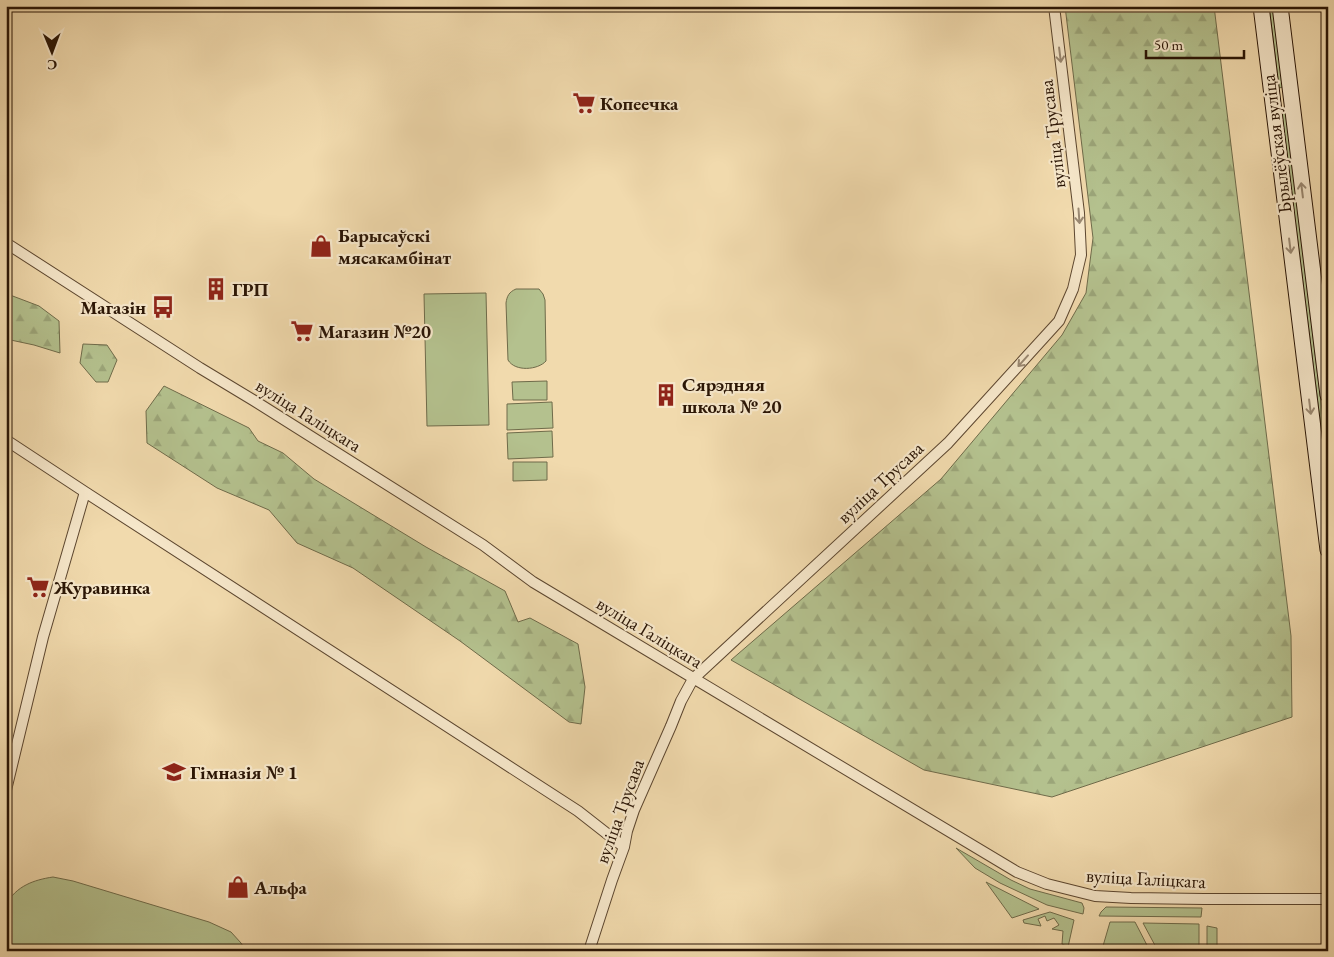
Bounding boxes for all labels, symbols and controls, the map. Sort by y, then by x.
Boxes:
north arrow [28,28,78,78]
scale bar [1146,28,1244,60]
text: 50 m [1154,35,1183,54]
one-way arrow [1055,46,1065,62]
text: С [47,56,57,74]
street label: Брылёўская вуліца [1256,73,1297,215]
street label: вуліца Трусава [1033,78,1072,190]
supermarket icon: Копеечка [571,90,597,116]
place label: Копеечка [600,91,679,116]
one-way arrow [1297,183,1307,199]
one-way arrow [1074,208,1083,224]
place label: Барысаўскі мясакамбінат [338,223,451,270]
shop icon: Барысаўскі мясакамбінат [308,233,334,259]
one-way arrow [1285,237,1295,253]
building icon: ГРП [203,276,229,302]
place label: ГРП [232,277,269,302]
bus stop icon: Магазін [150,294,176,320]
place label: Магазін [80,295,146,320]
supermarket icon: Магазин №20 [289,318,315,344]
place label: Магазин №20 [318,319,431,344]
one-way arrow [1017,354,1029,367]
place label: Сярэдняя школа № 20 [682,372,782,419]
street label: вуліца Галіцкага [251,373,367,458]
building icon: Сярэдняя школа № 20 [653,382,679,408]
one-way arrow [1305,399,1315,415]
street label: вуліца Трусава [832,436,929,529]
supermarket icon: Журавинка [25,574,51,600]
place label: Журавинка [53,575,151,600]
street label: вуліца Галіцкага [592,591,708,674]
street label: вуліца Трусава [589,755,650,867]
school or university icon: Гімназія № 1 [161,759,187,785]
place label: Гімназія № 1 [190,760,298,785]
street label: вуліца Галіцкага [1085,863,1207,894]
shop icon: Альфа [225,874,251,900]
place label: Альфа [253,875,307,900]

